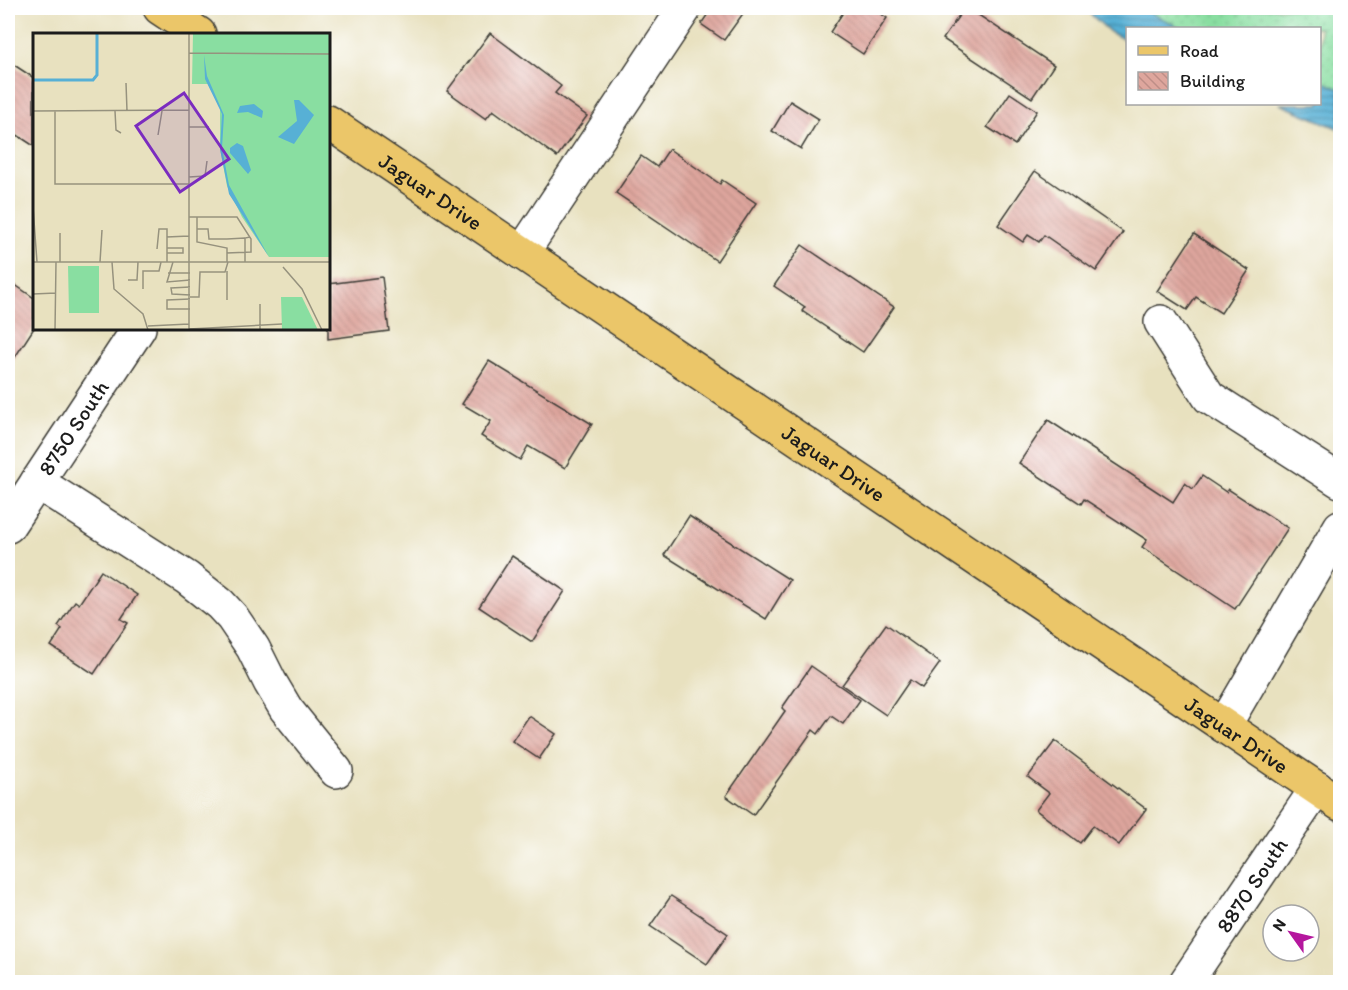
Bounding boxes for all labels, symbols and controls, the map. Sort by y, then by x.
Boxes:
legend [1126,27,1321,105]
inset map [33,33,330,330]
text: Road [1180,40,1219,62]
text: Building [1180,70,1246,92]
street label: Jaguar Drive [374,147,488,236]
street label: 8750 South [32,375,115,480]
street label: Jaguar Drive [777,419,891,508]
street label: Jaguar Drive [1180,690,1294,779]
street label: 8870 South [1210,833,1294,938]
north arrow [1261,903,1321,963]
text: N [1268,915,1290,935]

